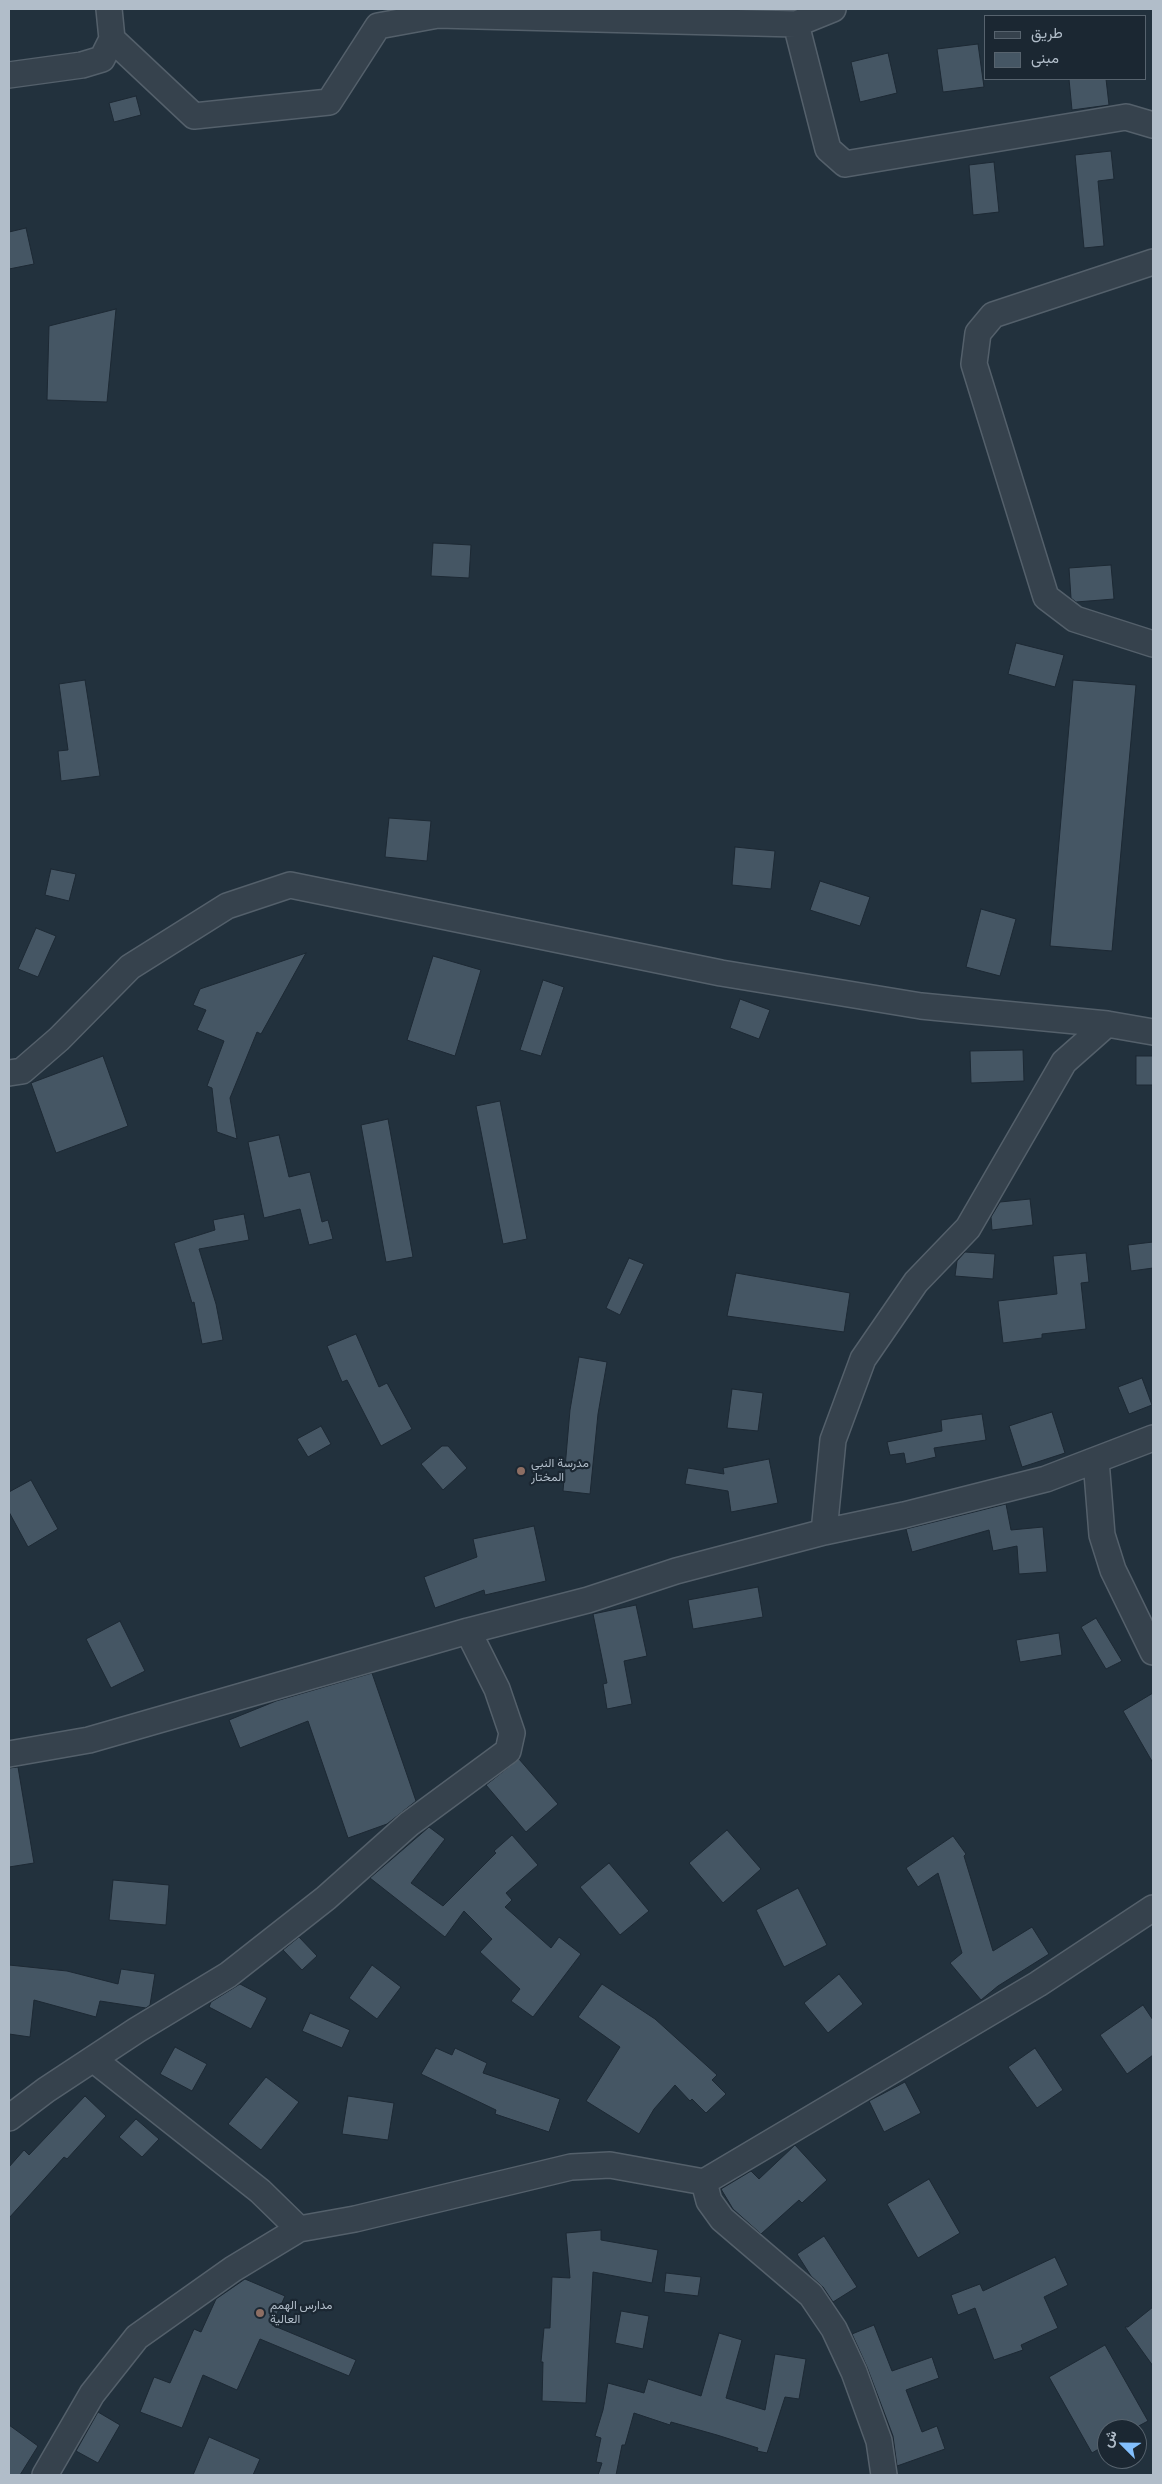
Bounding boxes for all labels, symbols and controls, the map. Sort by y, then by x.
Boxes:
legend [984,15,1147,80]
text: طريق [1031,23,1063,42]
text: مبنى [1031,48,1059,67]
place label: مدرسة النبي المختار [531,1457,589,1485]
marker: مدرسة النبي المختار [515,1465,527,1477]
place label: مدارس الهمم العالية [270,2299,332,2327]
marker: مدارس الهمم العالية [254,2307,266,2319]
north arrow [1097,2419,1147,2469]
text: ش [1098,2427,1121,2450]

